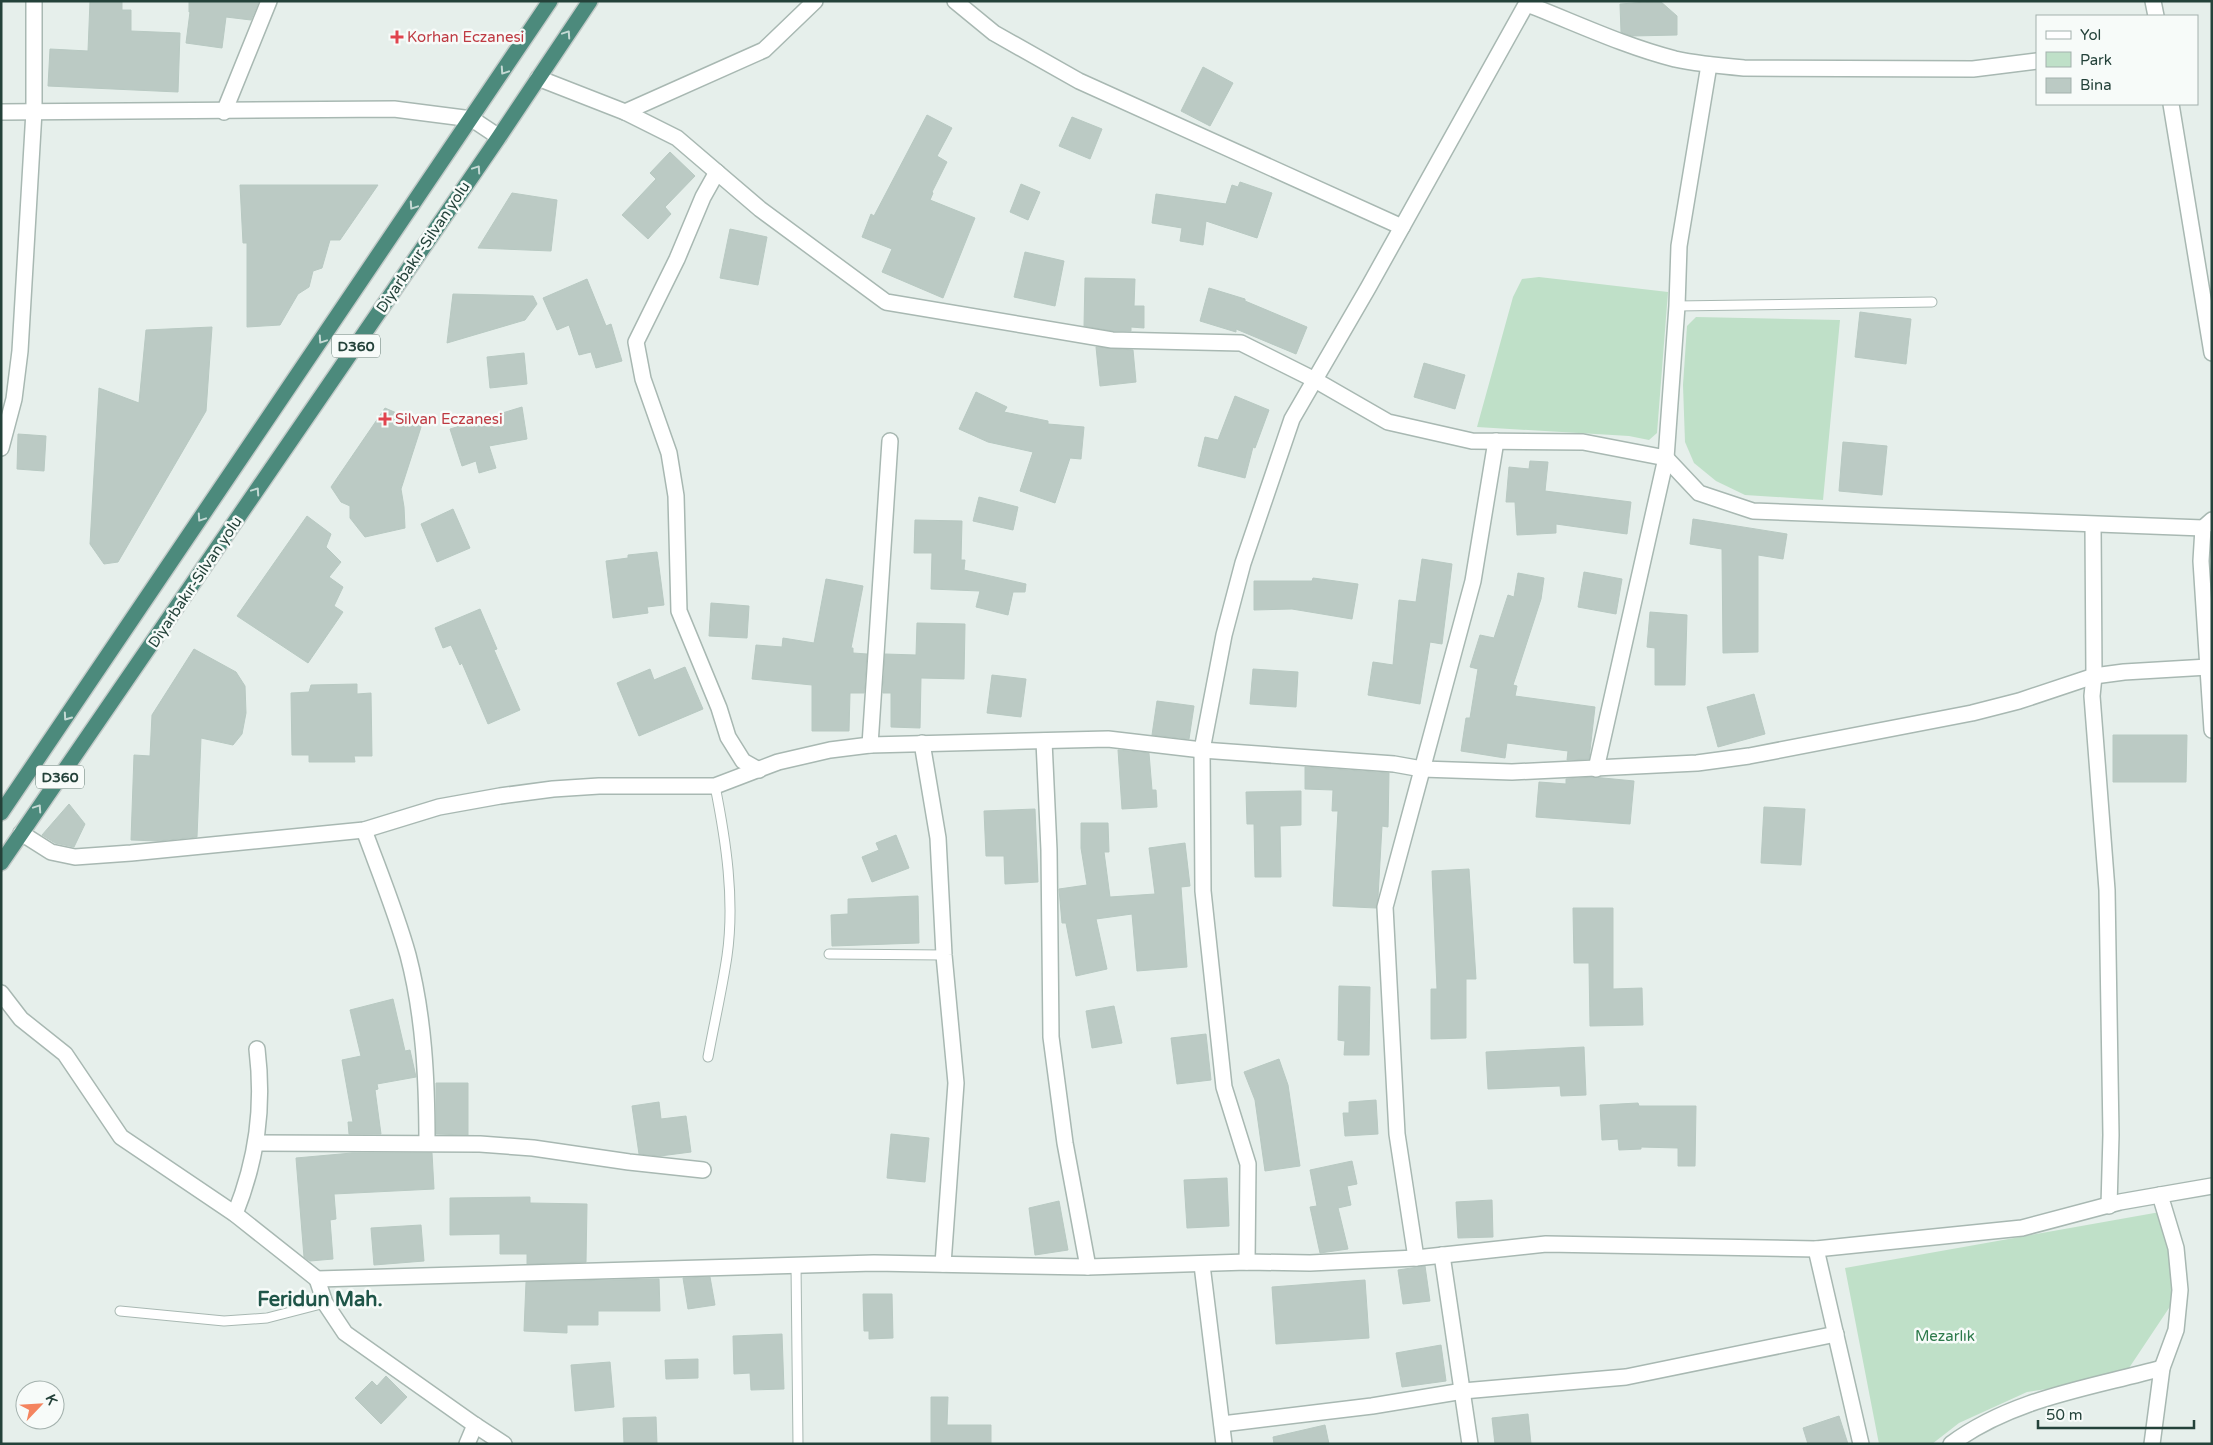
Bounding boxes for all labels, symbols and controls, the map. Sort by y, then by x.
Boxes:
legend [2036,15,2198,105]
text: Yol [2080,26,2101,44]
place label: Korhan Eczanesi [407,28,524,46]
marker: Korhan Eczanesi [391,31,403,43]
one-way arrow [561,31,571,40]
text: Park [2080,51,2112,69]
one-way arrow [501,65,510,75]
text: Bina [2080,76,2112,94]
one-way arrow [471,166,480,175]
street label: Diyarbakır-Silvan yolu [372,178,474,316]
one-way arrow [410,200,419,209]
road number: D360 [332,334,380,358]
one-way arrow [318,335,328,344]
place label: Silvan Eczanesi [395,410,503,428]
marker: Silvan Eczanesi [379,413,391,425]
one-way arrow [250,487,259,497]
one-way arrow [198,512,207,522]
street label: Diyarbakır-Silvan yolu [144,513,246,651]
one-way arrow [64,711,73,721]
road number: D360 [36,766,84,789]
one-way arrow [32,805,41,814]
district label: Feridun Mah. [257,1288,383,1312]
park label: Mezarlık [1915,1327,1975,1345]
north arrow [15,1380,65,1430]
text: K [42,1392,61,1408]
scale bar [2038,1398,2194,1430]
text: 50 m [2046,1406,2083,1424]

